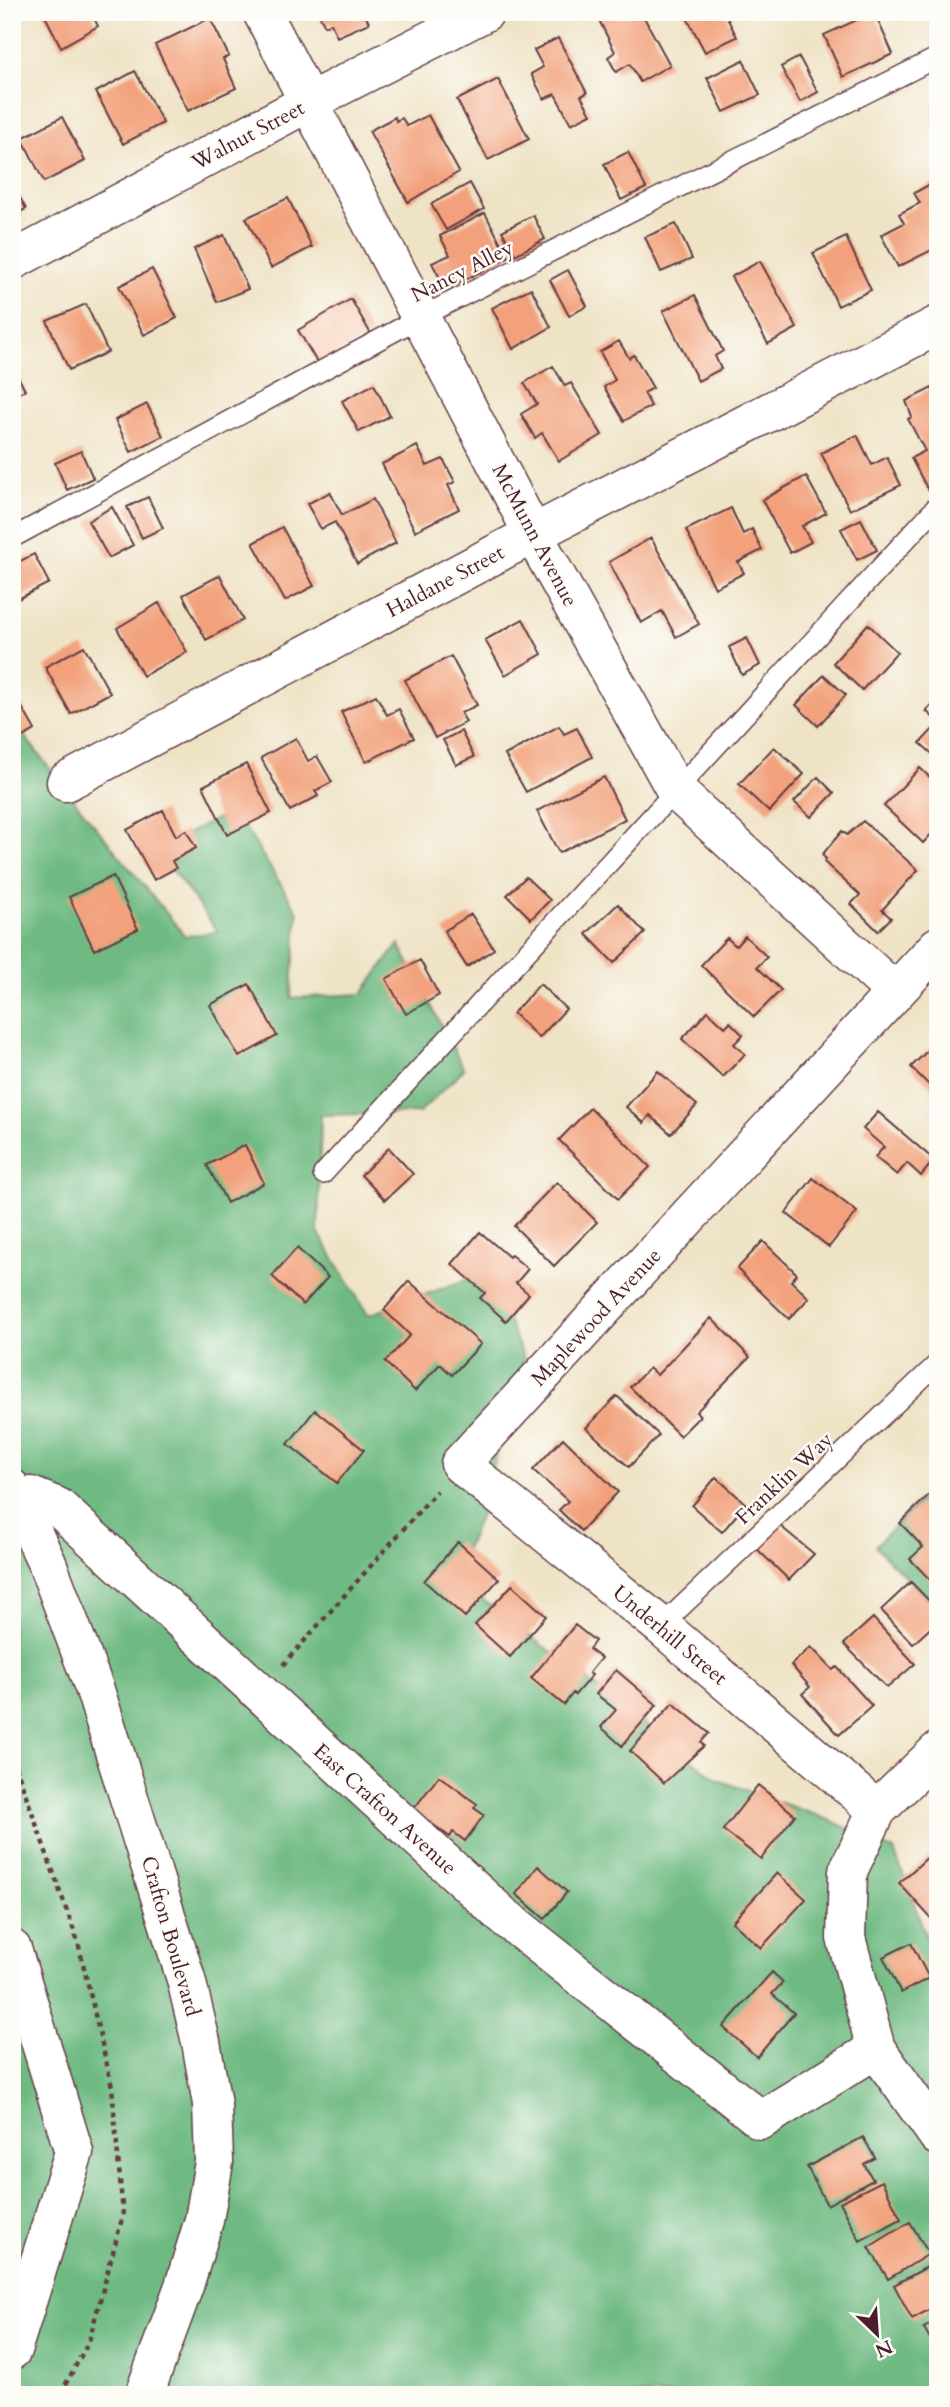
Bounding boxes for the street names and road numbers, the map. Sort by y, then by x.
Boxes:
street label: Walnut Street [186,93,310,178]
street label: Nancy Alley [406,233,518,310]
street label: McMunn Avenue [485,459,585,612]
street label: Haldane Street [381,538,510,625]
street label: Maplewood Avenue [525,1242,668,1393]
street label: Franklin Way [729,1425,840,1531]
street label: Underhill Street [606,1579,734,1692]
street label: East Crafton Avenue [307,1737,463,1882]
street label: Crafton Boulevard [134,1853,207,2020]

